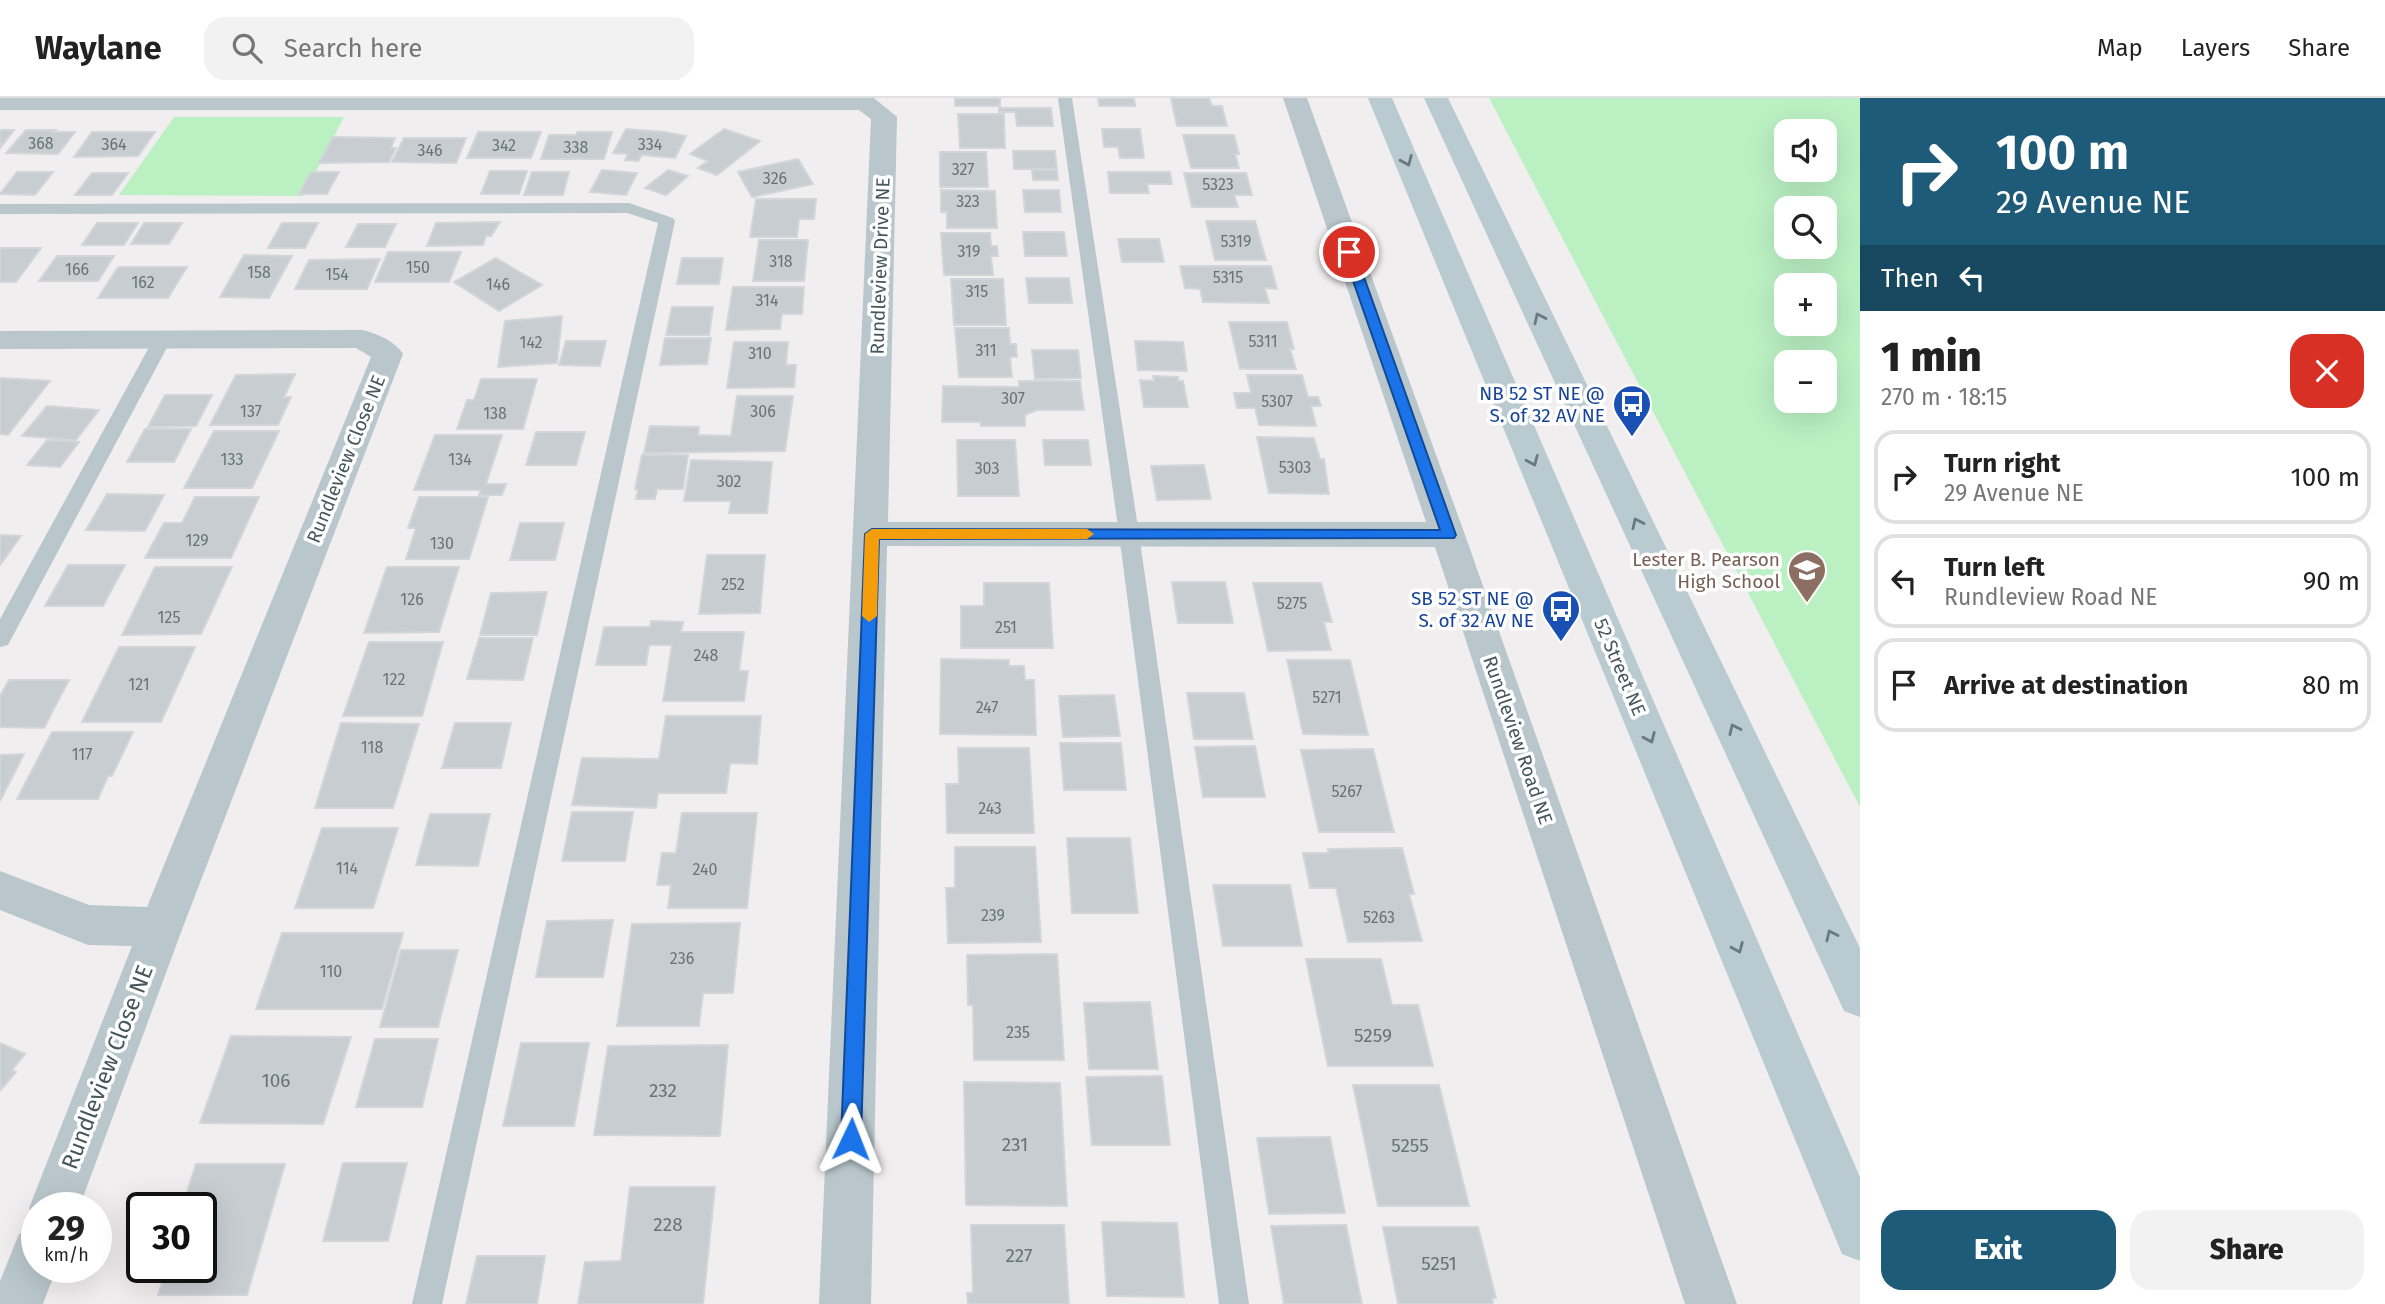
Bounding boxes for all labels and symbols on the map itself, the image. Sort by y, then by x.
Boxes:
house number: 368 [28,134,54,153]
house number: 364 [101,135,127,154]
house number: 334 [638,135,663,154]
house number: 342 [492,136,516,155]
house number: 338 [564,138,589,157]
house number: 346 [418,141,442,160]
one-way arrow [1398,154,1412,166]
house number: 327 [952,160,974,179]
house number: 326 [763,169,787,188]
house number: 5323 [1202,175,1234,194]
street label: Rundleview Drive NE [865,177,895,355]
house number: 323 [956,192,980,211]
pin [1319,222,1379,282]
house number: 5319 [1221,232,1251,251]
house number: 319 [958,242,980,261]
house number: 318 [769,252,793,271]
house number: 150 [406,258,430,277]
house number: 166 [65,260,89,279]
house number: 158 [247,263,271,282]
house number: 154 [325,265,349,284]
house number: 5315 [1213,268,1243,287]
house number: 162 [131,273,155,292]
house number: 146 [486,275,510,294]
house number: 315 [966,282,988,301]
house number: 314 [755,291,779,310]
one-way arrow [1534,312,1548,325]
house number: 5311 [1248,332,1278,351]
house number: 142 [519,333,543,352]
house number: 311 [975,341,997,360]
house number: 310 [748,344,772,363]
street label: Rundleview Close NE [302,372,390,546]
place label: NB 52 ST NE @ S. of 32 AV NE [1479,382,1605,427]
bus stop icon: NB 52 ST NE @ S. of 32 AV NE [1611,383,1653,438]
house number: 307 [1001,389,1025,408]
house number: 5307 [1261,392,1293,411]
house number: 137 [240,402,262,421]
house number: 306 [750,402,776,421]
house number: 138 [483,404,507,423]
house number: 133 [221,450,243,469]
house number: 134 [448,450,472,469]
one-way arrow [1525,454,1539,466]
house number: 5303 [1279,458,1311,477]
house number: 303 [975,459,999,478]
house number: 302 [717,472,741,491]
one-way arrow [1631,518,1645,530]
house number: 129 [185,531,209,550]
house number: 130 [430,534,454,553]
place label: Lester B. Pearson High School [1632,548,1780,593]
school or university icon: Lester B. Pearson High School [1786,549,1828,604]
house number: 252 [721,575,745,594]
place label: SB 52 ST NE @ S. of 32 AV NE [1411,587,1534,632]
bus stop icon: SB 52 ST NE @ S. of 32 AV NE [1540,588,1582,643]
house number: 126 [400,590,424,609]
house number: 5275 [1277,594,1307,613]
house number: 125 [158,608,180,627]
street label: 52 Street NE [1589,615,1651,719]
house number: 251 [995,618,1017,637]
house number: 248 [694,646,719,665]
street label: Rundleview Road NE [1478,653,1558,827]
house number: 122 [383,670,405,689]
house number: 121 [128,675,150,694]
house number: 5271 [1312,688,1342,707]
house number: 247 [976,698,998,717]
one-way arrow [1728,724,1742,736]
one-way arrow [1642,731,1656,743]
house number: 118 [361,738,383,757]
house number: 117 [72,745,92,764]
house number: 5267 [1332,782,1362,801]
house number: 243 [978,799,1002,818]
house number: 114 [336,859,359,878]
house number: 240 [693,860,718,879]
house number: 239 [981,906,1005,925]
house number: 5263 [1363,908,1395,927]
one-way arrow [1825,930,1839,942]
one-way arrow [1730,941,1744,953]
house number: 236 [670,949,694,968]
street label: Rundleview Close NE [55,961,159,1173]
house number: 110 [320,962,342,981]
house number: 235 [1006,1023,1030,1042]
house number: 5259 [1354,1024,1392,1047]
house number: 106 [262,1069,290,1092]
house number: 232 [649,1079,677,1102]
position arrow [814,1102,888,1176]
house number: 231 [1002,1133,1028,1156]
house number: 5255 [1391,1134,1429,1157]
speed limit sign: 30 [126,1192,217,1283]
house number: 228 [653,1213,683,1236]
house number: 227 [1005,1244,1033,1267]
house number: 5251 [1421,1252,1457,1275]

